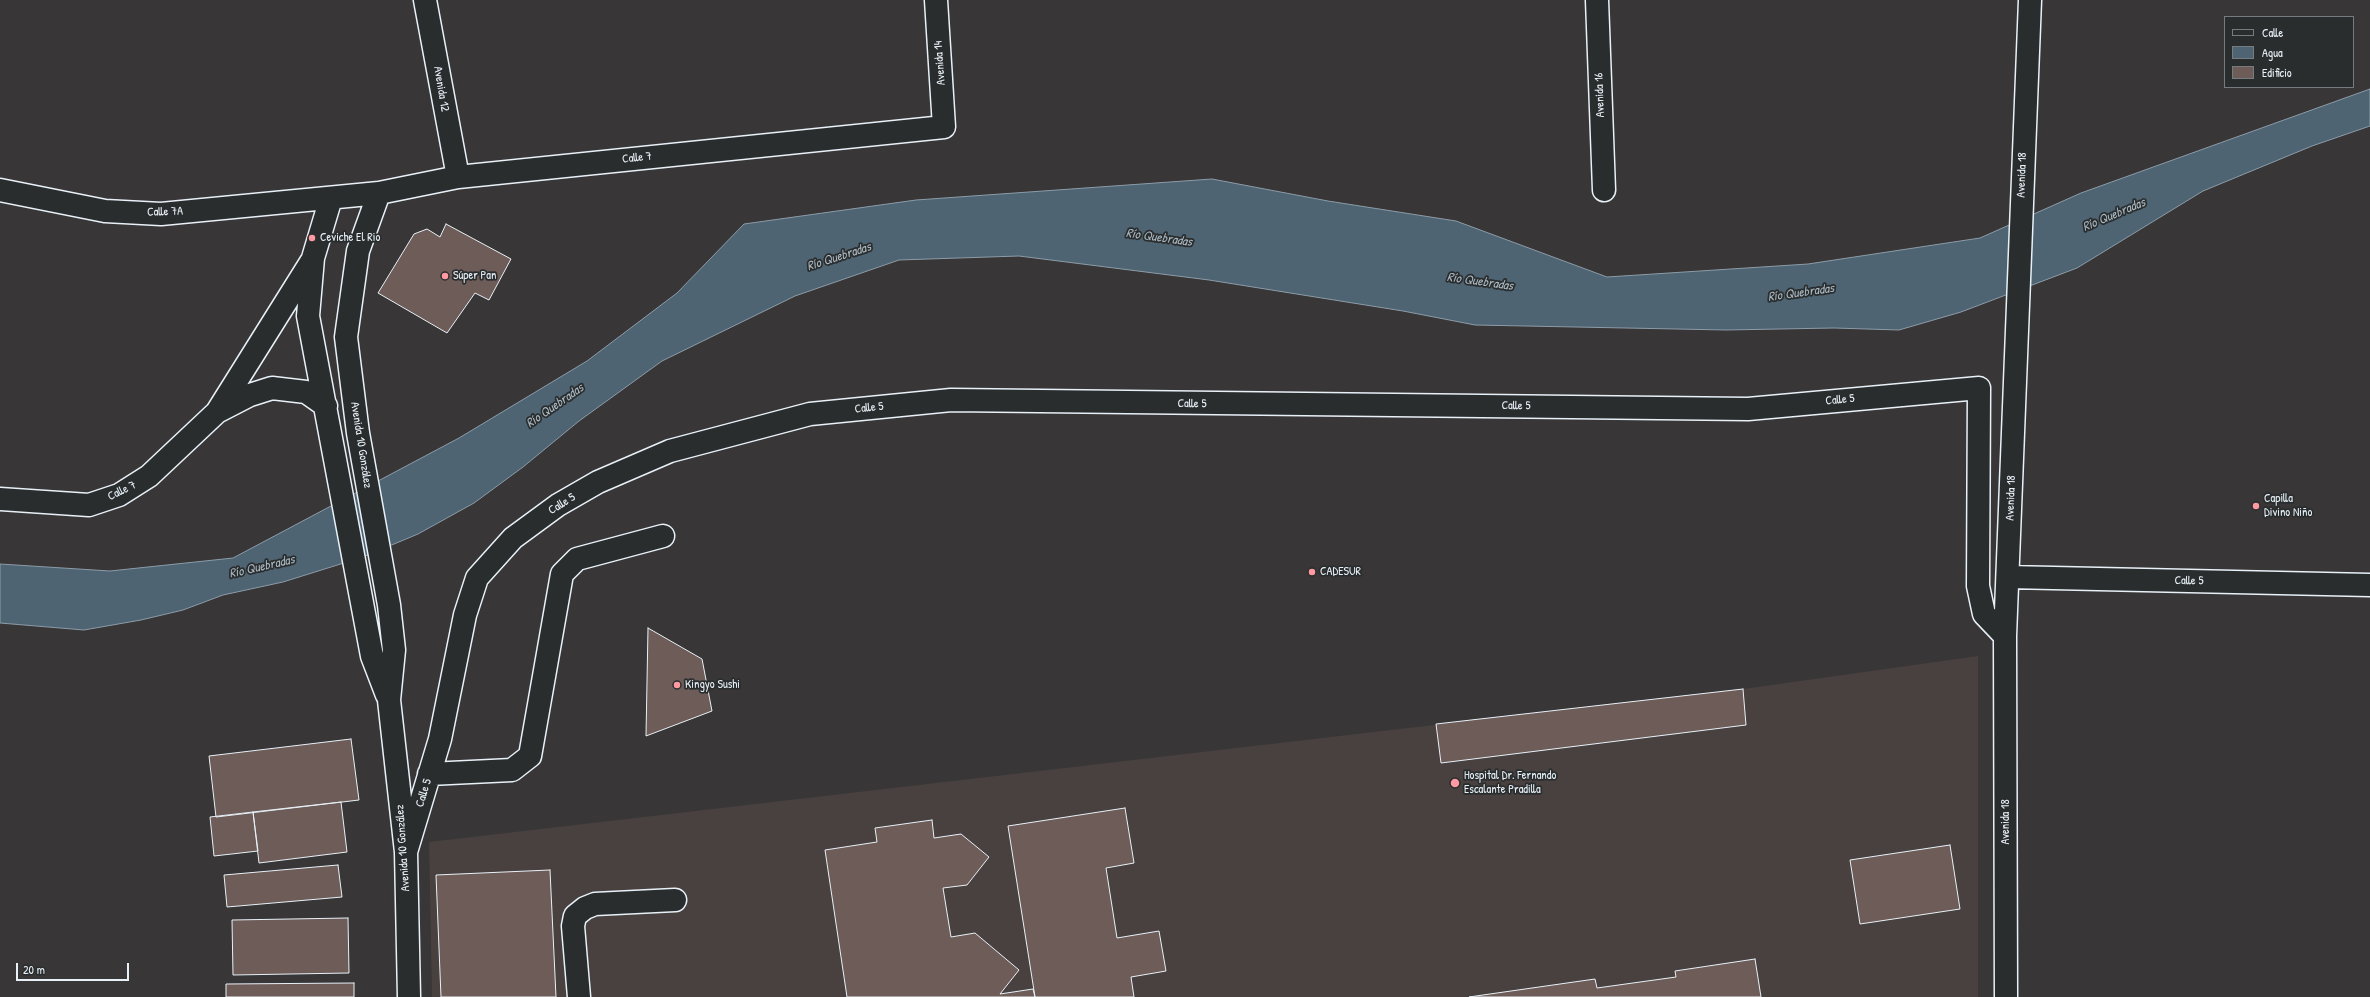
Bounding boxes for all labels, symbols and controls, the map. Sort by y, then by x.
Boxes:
legend [2224,16,2354,88]
text: Calle [2262,24,2283,41]
street label: Avenida 14 [931,40,949,86]
text: Agua [2262,44,2283,61]
text: Edificio [2262,64,2292,81]
street label: Avenida 12 [430,65,452,113]
street label: Avenida 16 [1592,72,1608,118]
street label: Calle 7 [621,149,653,167]
street label: Avenida 18 [2014,152,2030,198]
water label: Río Quebradas [2080,195,2148,235]
street label: Calle 7A [147,204,183,220]
water label: Río Quebradas [1125,226,1193,250]
place label: Ceviche El Rio [320,231,380,245]
marker: Ceviche El Rio [307,233,317,243]
water label: Río Quebradas [805,239,873,275]
place label: Súper Pan [453,269,496,283]
water label: Río Quebradas [1446,270,1514,294]
marker: Súper Pan [440,271,450,281]
water label: Río Quebradas [1767,281,1835,305]
water label: Río Quebradas [523,381,587,431]
street label: Calle 5 [1825,392,1855,408]
street label: Calle 5 [1177,397,1207,411]
street label: Calle 5 [854,399,884,417]
street label: Calle 5 [1501,399,1531,413]
street label: Avenida 10 González [347,401,375,489]
street label: Avenida 18 [2003,475,2019,521]
street label: Calle 7 [105,478,139,504]
street label: Calle 5 [546,490,578,518]
place label: Capilla Divino Niño [2264,492,2312,520]
marker: Capilla Divino Niño [2251,501,2261,511]
water label: Río Quebradas [228,552,296,582]
place label: CADESUR [1320,565,1361,579]
marker: CADESUR [1307,567,1317,577]
street label: Calle 5 [2174,574,2204,588]
place label: Kingyo Sushi [685,678,740,692]
marker: Kingyo Sushi [672,680,682,690]
place label: Hospital Dr. Fernando Escalante Pradilla [1464,769,1556,797]
street label: Calle 5 [413,777,435,809]
marker: Hospital Dr. Fernando Escalante Pradilla [1449,777,1461,789]
street label: Avenida 18 [1999,799,2013,845]
street label: Avenida 10 González [393,804,413,892]
scale bar [18,955,131,981]
text: 20 m [23,961,45,978]

